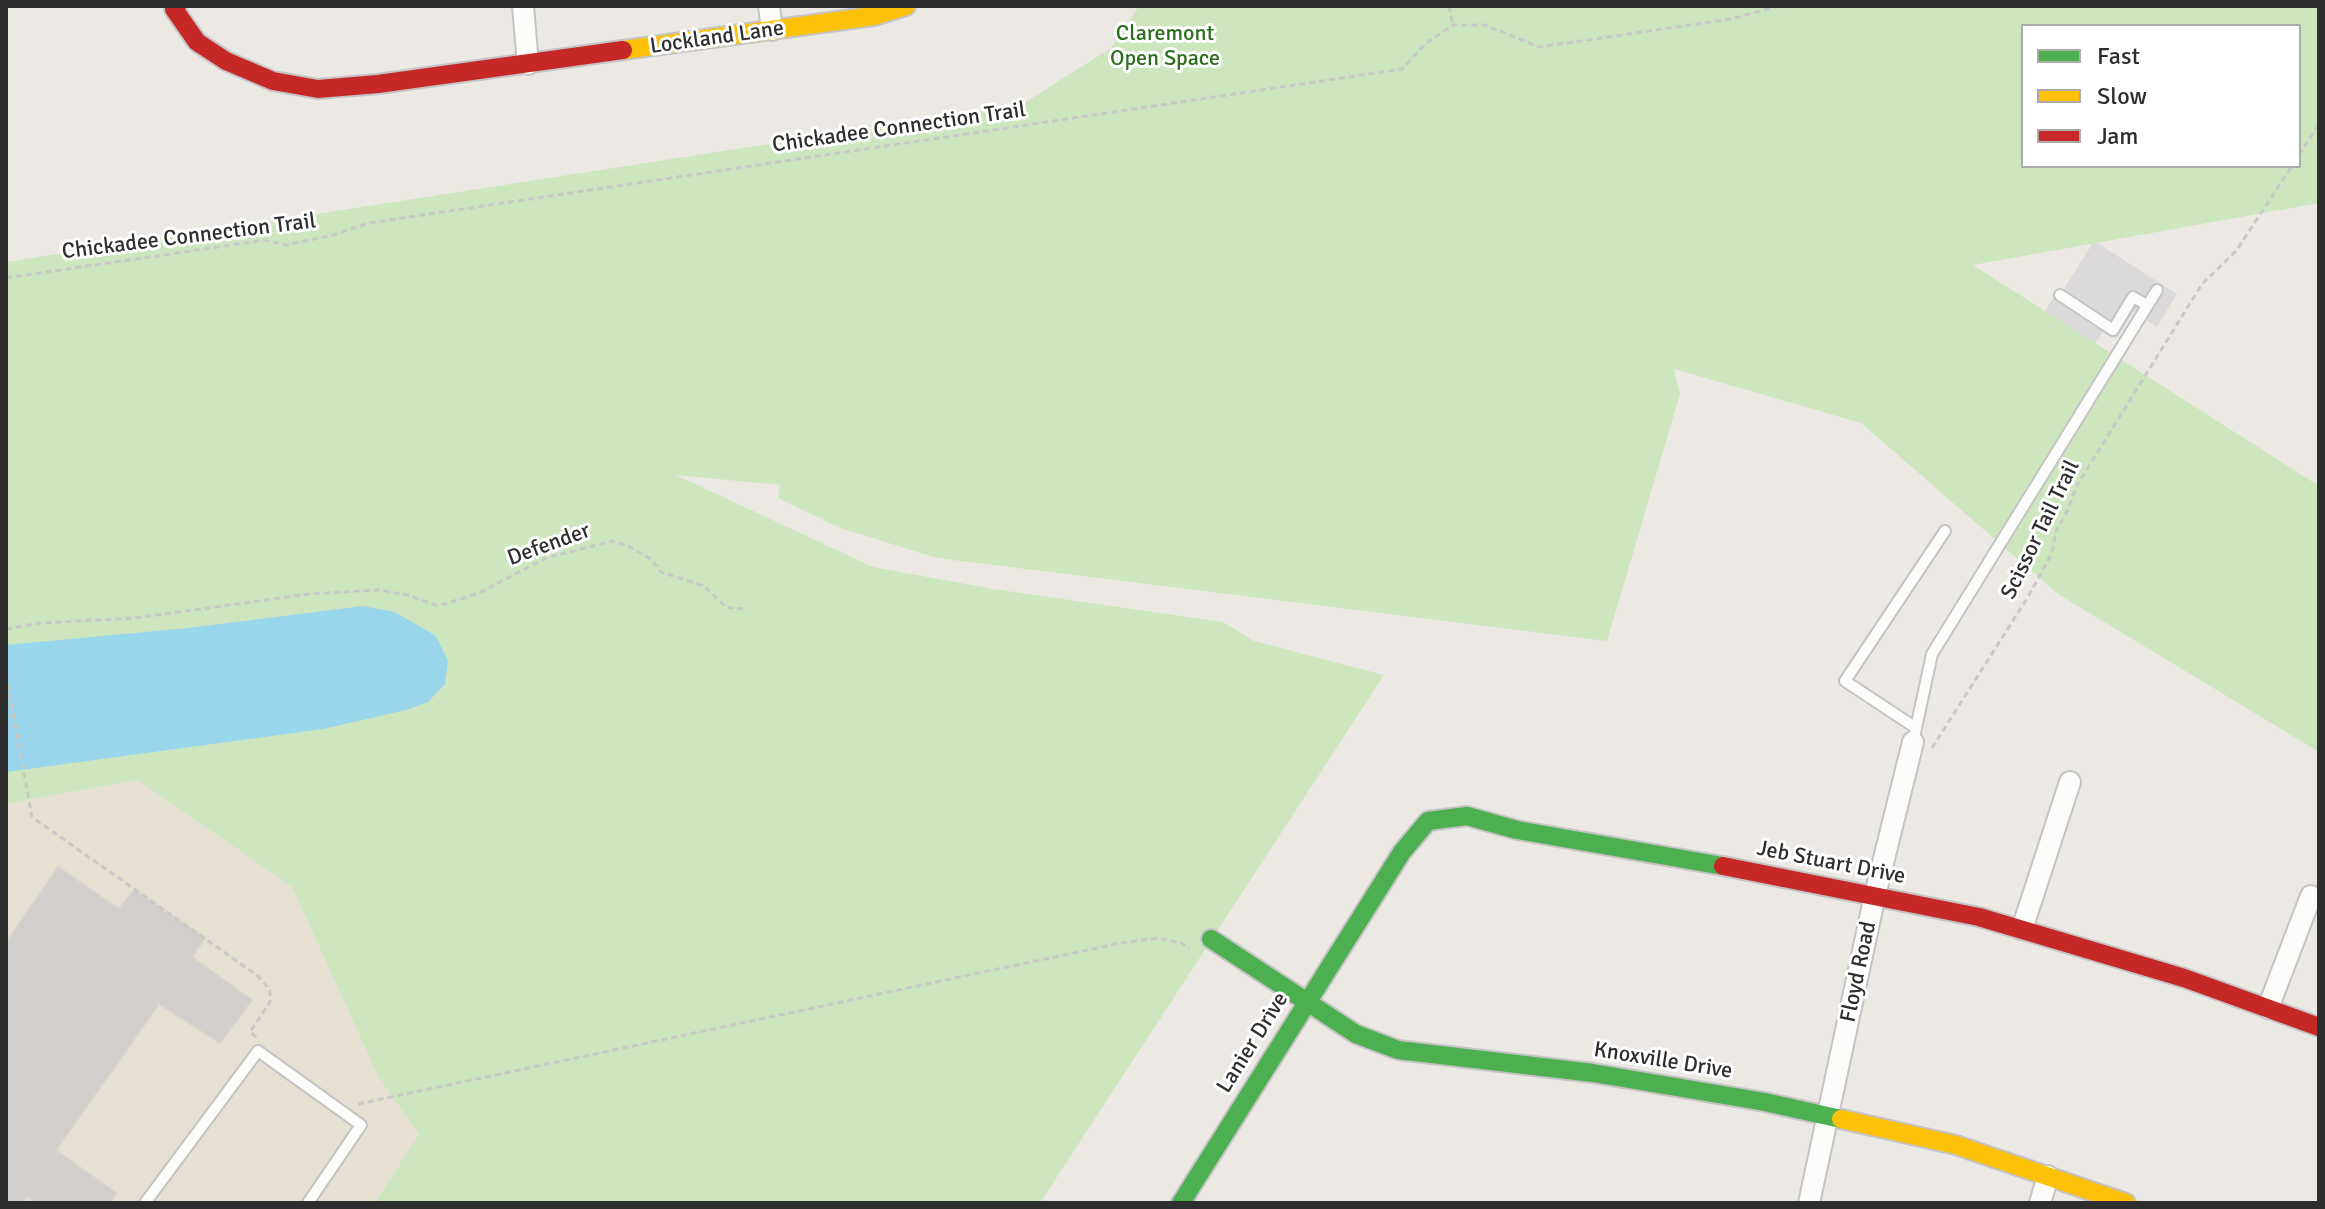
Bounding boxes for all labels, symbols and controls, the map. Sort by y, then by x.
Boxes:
street label: Lockland Lane [648,16,786,60]
park label: Claremont Open Space [1110,21,1220,72]
legend [2021,24,2301,168]
text: Fast [2097,41,2140,71]
text: Slow [2097,81,2147,111]
street label: Chickadee Connection Trail [771,97,1027,159]
text: Jam [2097,121,2138,151]
street label: Chickadee Connection Trail [61,208,317,266]
street label: Scissor Tail Trail [1996,456,2086,604]
street label: Defender [504,518,594,572]
street label: Jeb Stuart Drive [1755,836,1907,890]
street label: Floyd Road [1835,919,1883,1025]
street label: Lanier Drive [1212,988,1294,1098]
street label: Knoxville Drive [1592,1037,1734,1085]

